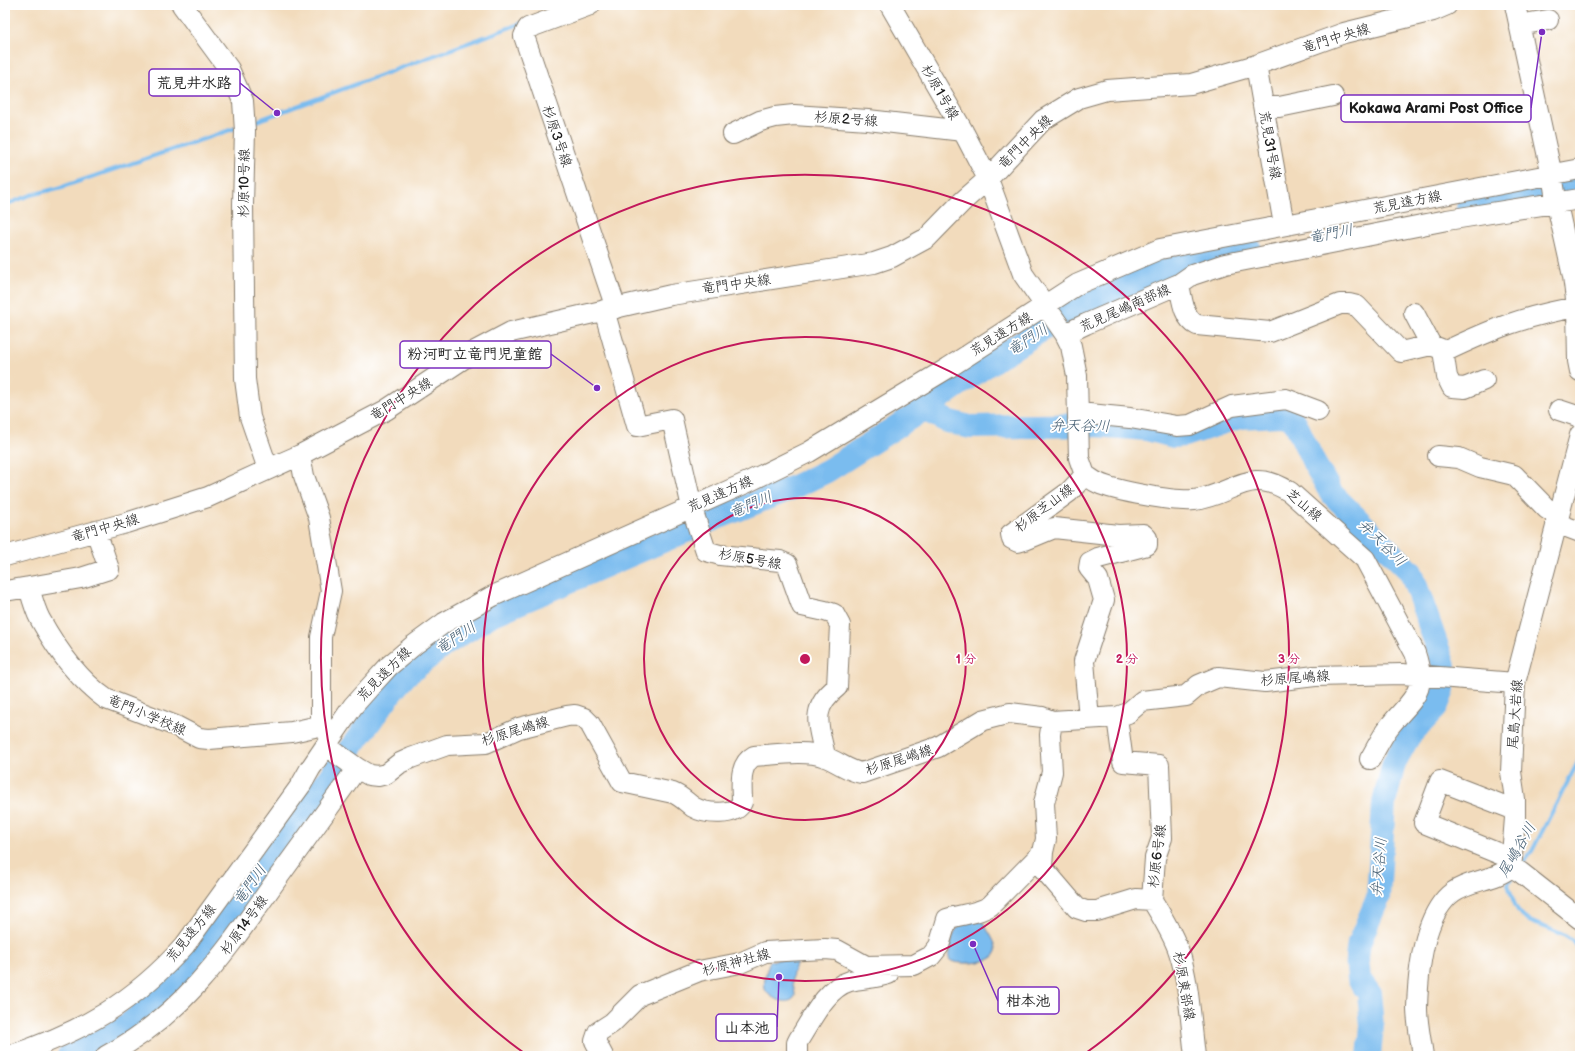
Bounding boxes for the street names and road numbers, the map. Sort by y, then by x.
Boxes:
street label: 竜門中央線 [1300,20,1372,56]
street label: 杉原1号線 [917,61,963,123]
street label: 杉原3号線 [538,103,576,169]
street label: 杉原2号線 [813,108,879,130]
street label: 荒見31号線 [1256,109,1284,181]
street label: 竜門中央線 [994,111,1056,173]
street label: 杉原10号線 [235,148,253,218]
street label: 荒見遠方線 [1371,187,1443,217]
street label: 竜門中央線 [700,271,772,297]
street label: 荒見尾嶋南部線 [1077,280,1173,336]
street label: 荒見遠方線 [967,308,1035,360]
street label: 竜門中央線 [367,374,435,424]
street label: 荒見遠方線 [685,472,755,516]
street label: 杉原芝山線 [1011,480,1077,536]
street label: 芝山線 [1282,485,1326,525]
street label: 竜門中央線 [69,510,141,546]
street label: 杉原5号線 [717,545,783,573]
street label: 荒見遠方線 [353,643,415,705]
street label: 杉原尾嶋線 [1259,667,1331,689]
street label: 尾島大岩線 [1504,678,1526,750]
street label: 竜門小学校線 [105,691,189,739]
street label: 杉原尾嶋線 [479,713,551,749]
street label: 杉原尾嶋線 [863,741,935,779]
street label: 杉原6号線 [1145,823,1169,889]
street label: 杉原14号線 [217,892,271,958]
street label: 荒見遠方線 [162,900,220,966]
street label: 杉原神社線 [700,945,772,979]
street label: 杉原東部線 [1170,950,1198,1022]

